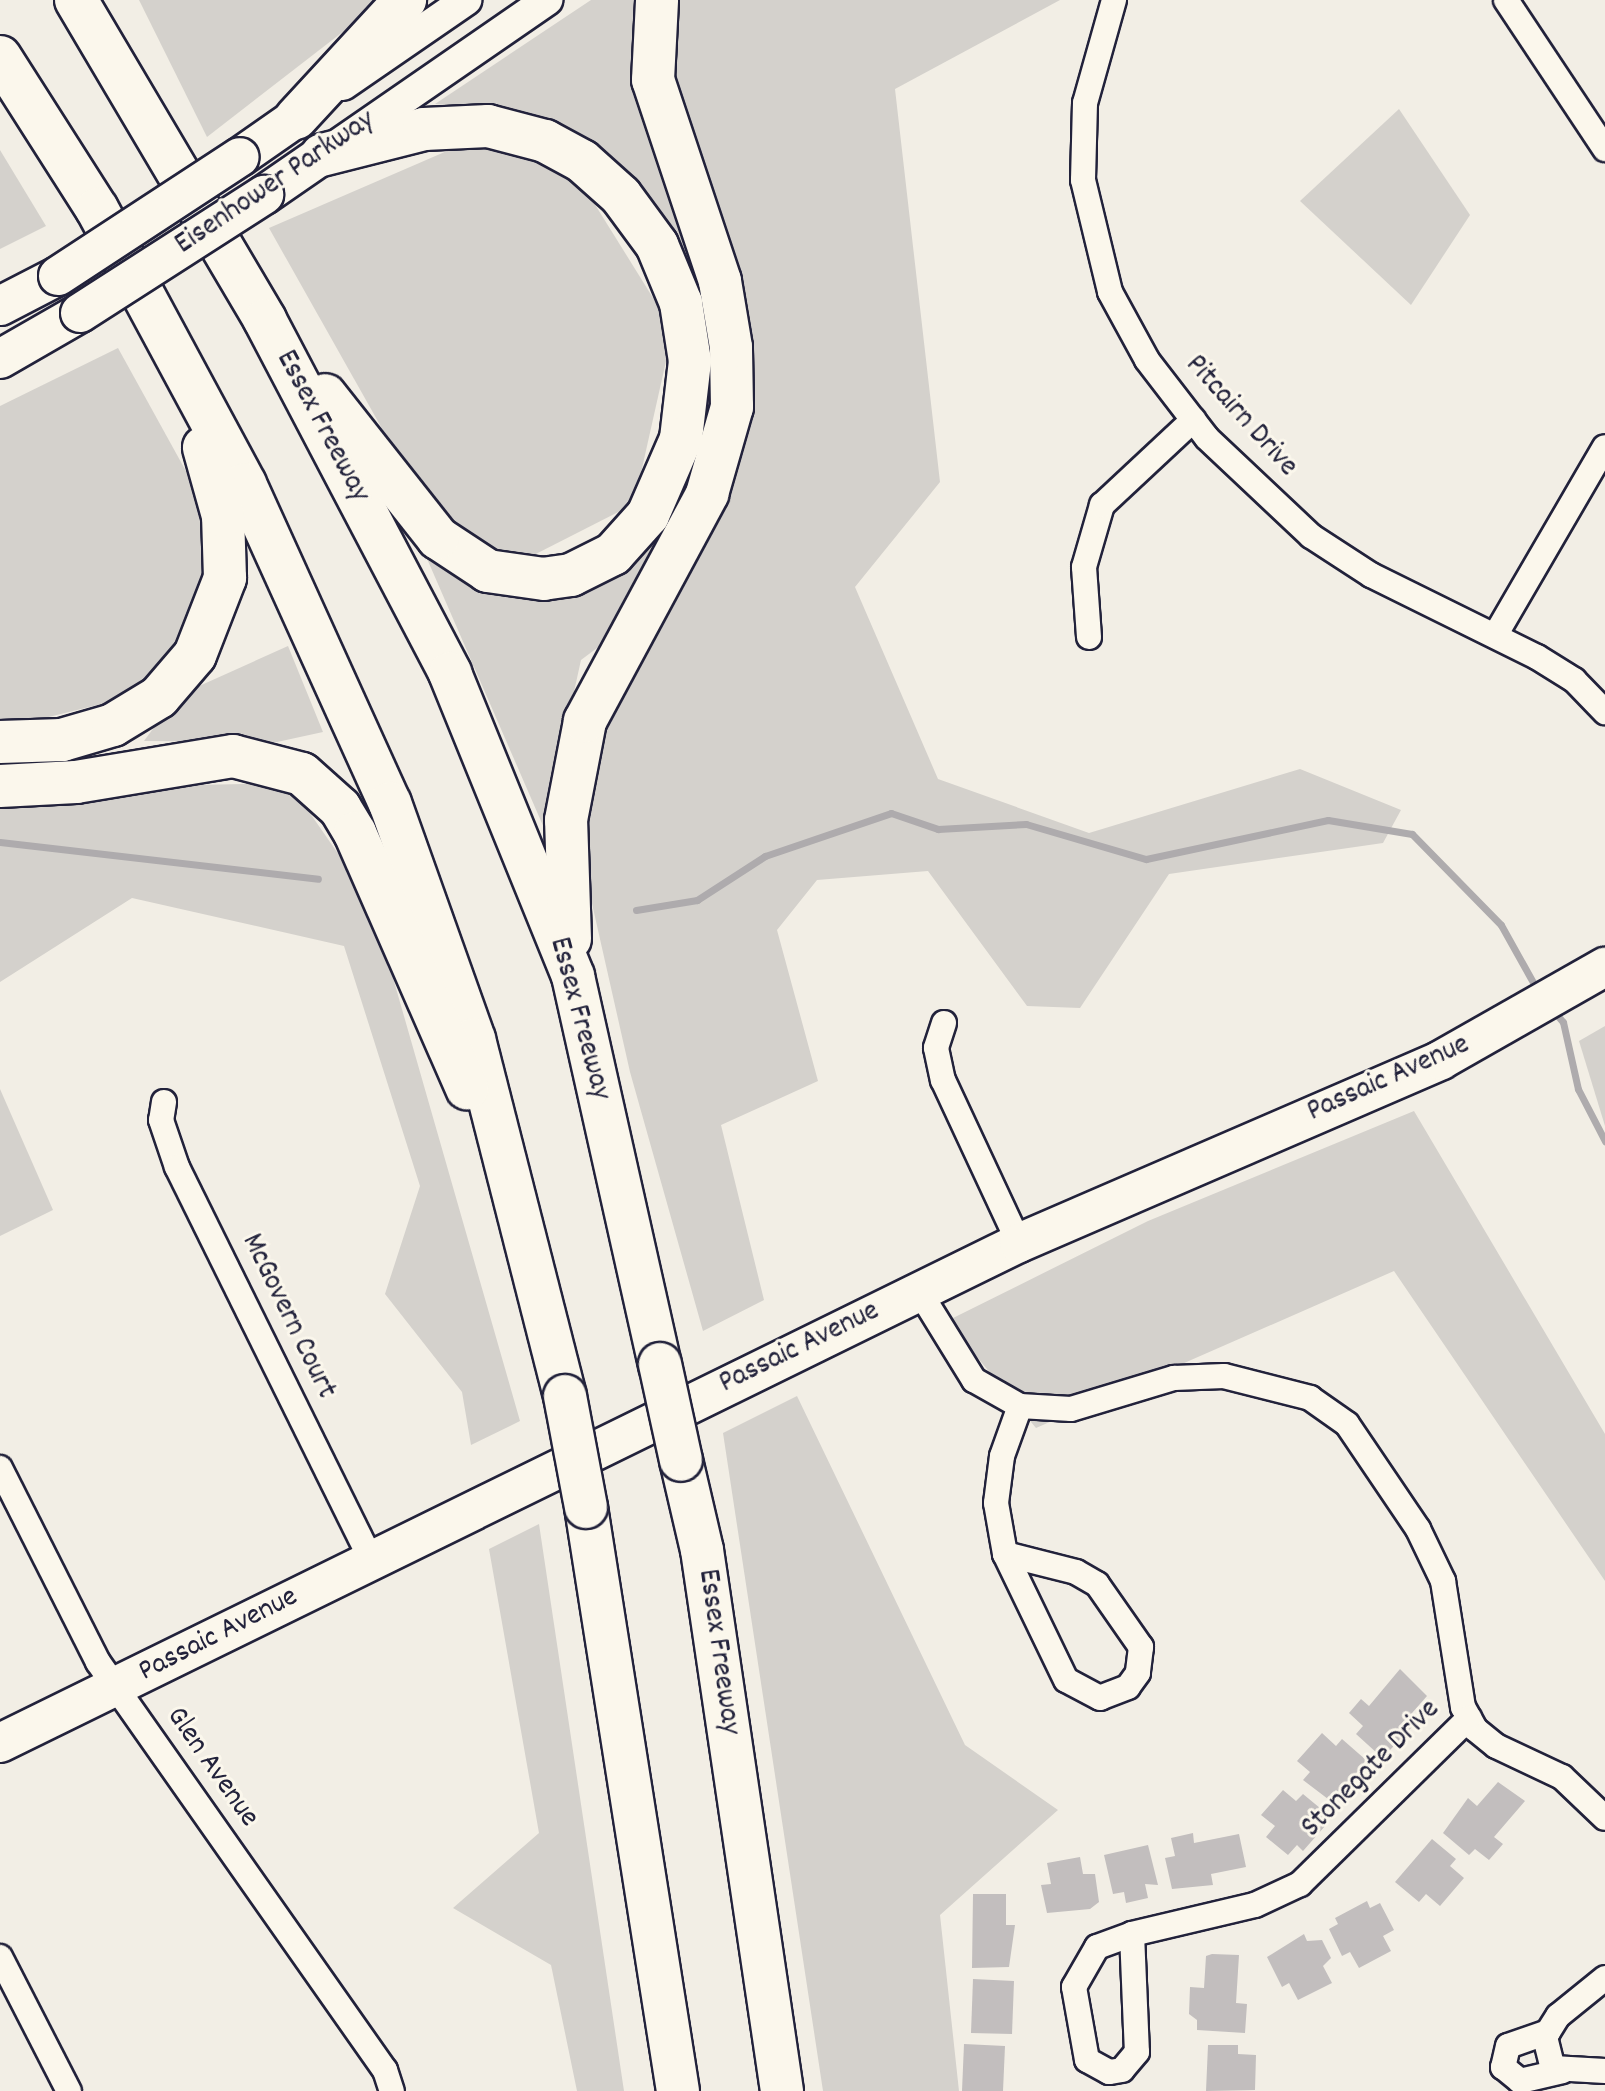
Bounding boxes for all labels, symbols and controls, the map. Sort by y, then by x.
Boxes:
street label: Eisenhower Parkway [169,104,383,264]
street label: Essex Freeway [266,345,376,509]
street label: Pitcairn Drive [1176,349,1304,485]
street label: Essex Freeway [539,934,617,1104]
street label: Passaic Avenue [1302,1028,1476,1132]
street label: McGovern Court [232,1229,342,1405]
street label: Passaic Avenue [714,1295,886,1403]
street label: Essex Freeway [688,1567,746,1737]
street label: Passaic Avenue [134,1581,304,1691]
street label: Stonegate Drive [1295,1693,1449,1847]
street label: Glen Avenue [157,1701,265,1835]

